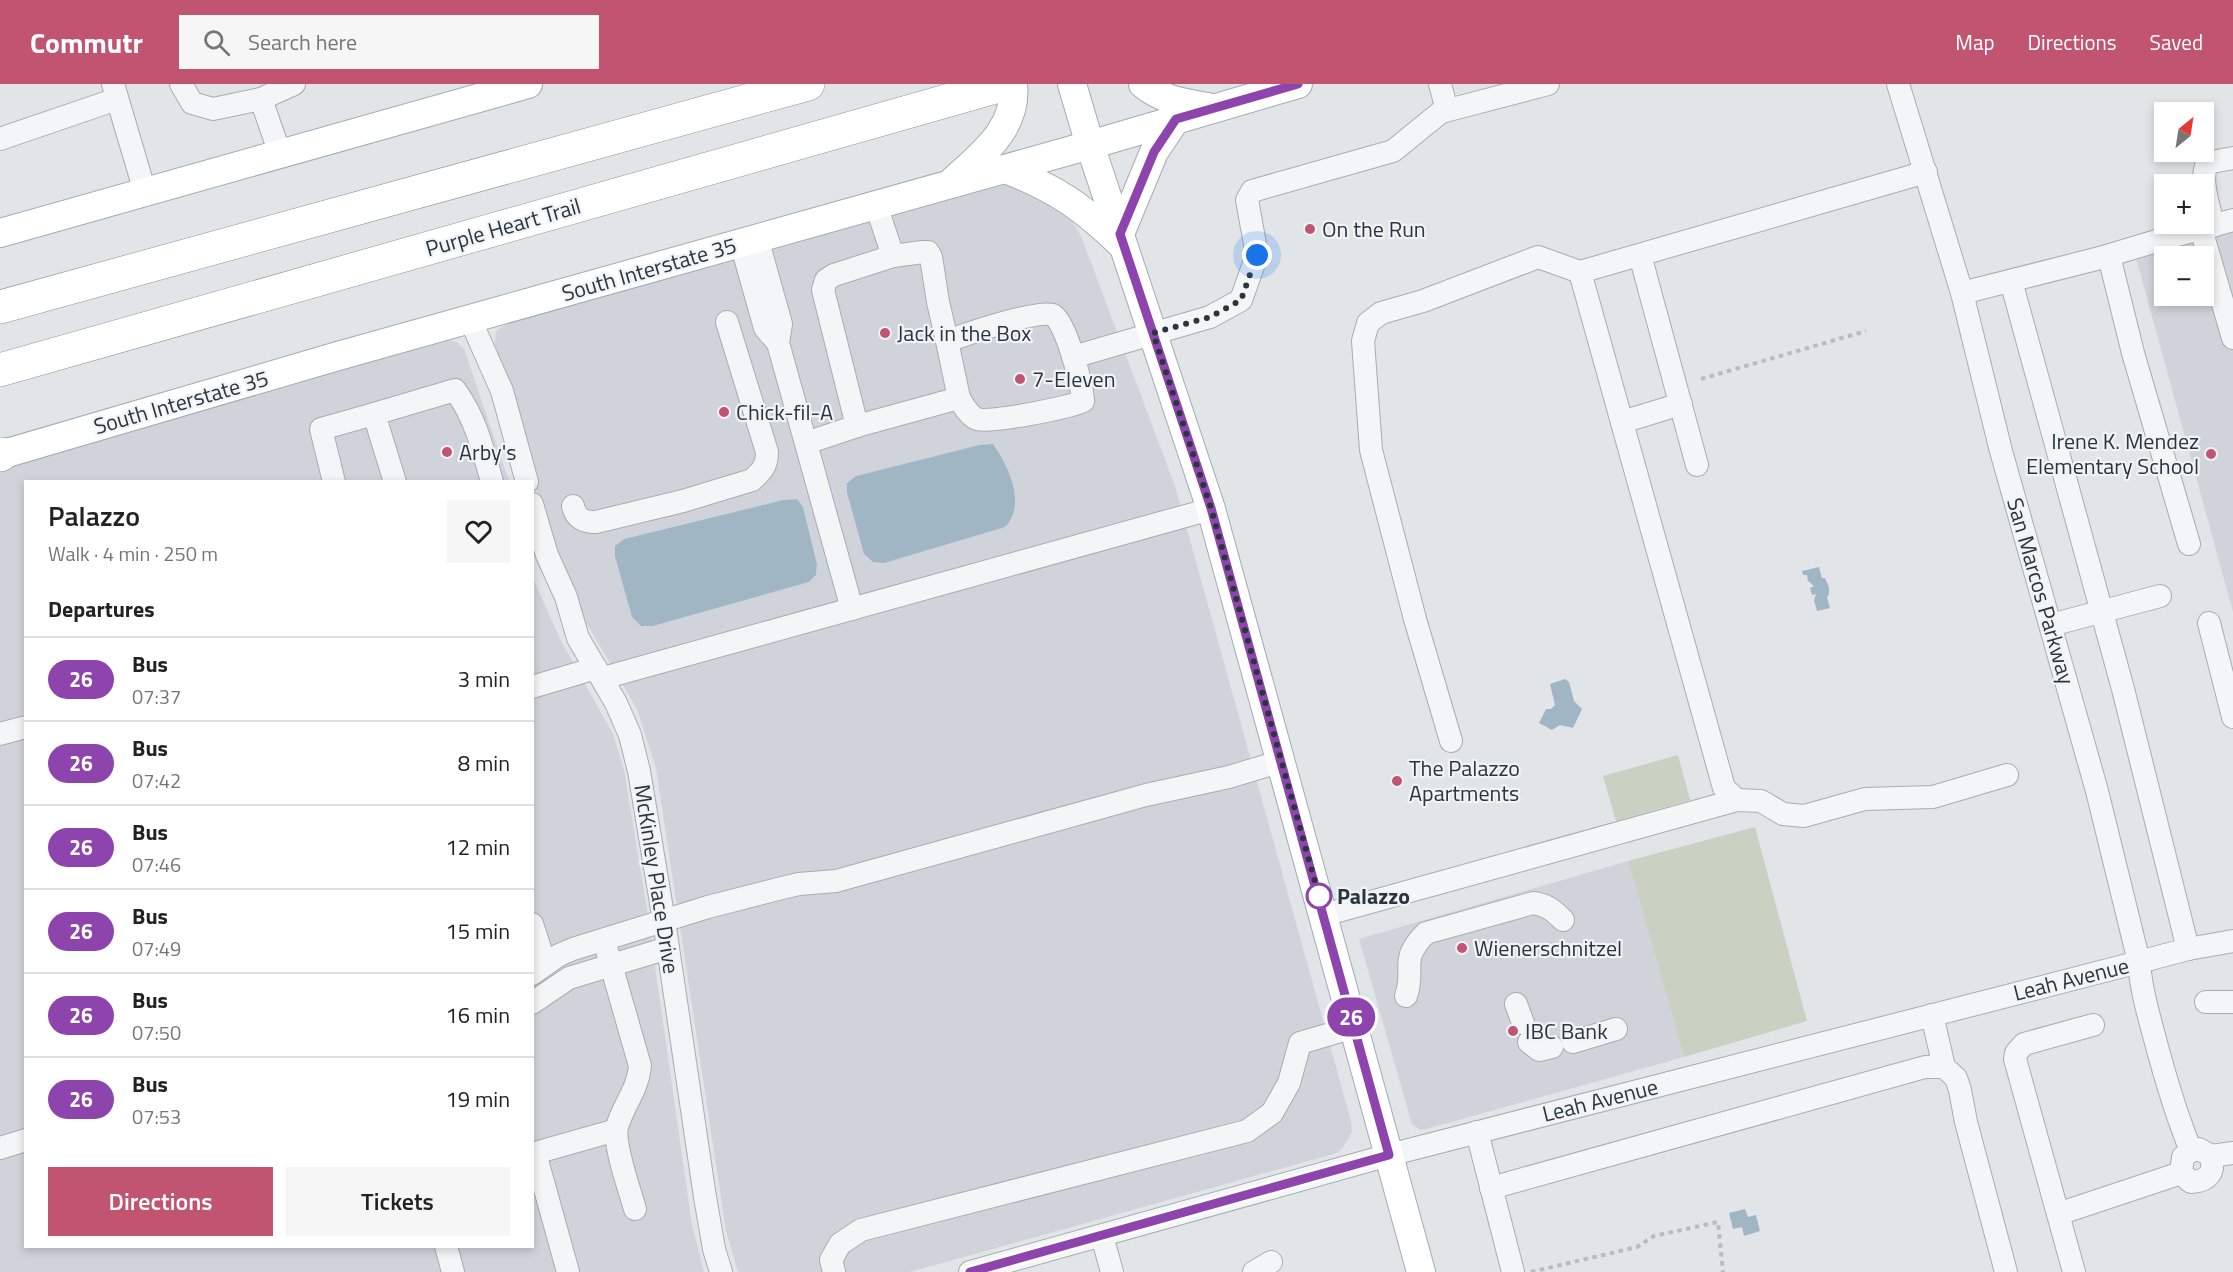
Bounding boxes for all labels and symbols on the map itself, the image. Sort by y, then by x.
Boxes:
north arrow [2154,102,2214,162]
street label: Purple Heart Trail [421,189,585,265]
place label: On the Run [1322,212,1426,246]
marker: On the Run [1303,222,1317,236]
street label: South Interstate 35 [558,228,740,310]
your location [1242,240,1272,270]
place label: Jack in the Box [897,316,1031,350]
marker: Jack in the Box [878,326,892,340]
street label: South Interstate 35 [90,361,272,443]
place label: 7-Eleven [1032,362,1115,396]
marker: 7-Eleven [1013,372,1027,386]
place label: Chick-fil-A [736,395,833,429]
marker: Chick-fil-A [717,405,731,419]
place label: Irene K. Mendez Elementary School [2026,424,2199,483]
place label: Arby's [459,435,516,469]
marker: Arby's [440,445,454,459]
marker: Irene K. Mendez Elementary School [2204,447,2218,461]
street label: San Marcos Parkway [1998,494,2084,689]
place label: The Palazzo Apartments [1409,751,1520,810]
marker: The Palazzo Apartments [1390,774,1404,788]
street label: McKinley Place Drive [625,782,689,976]
place label: Palazzo [1337,879,1410,913]
marker: Palazzo [1306,883,1332,909]
place label: Wienerschnitzel [1474,931,1622,965]
marker: Wienerschnitzel [1455,941,1469,955]
street label: Leah Avenue [2010,948,2132,1010]
line badge: 26 [1324,998,1378,1036]
place label: IBC Bank [1525,1014,1608,1048]
marker: IBC Bank [1506,1024,1520,1038]
street label: Leah Avenue [1539,1069,1661,1131]

